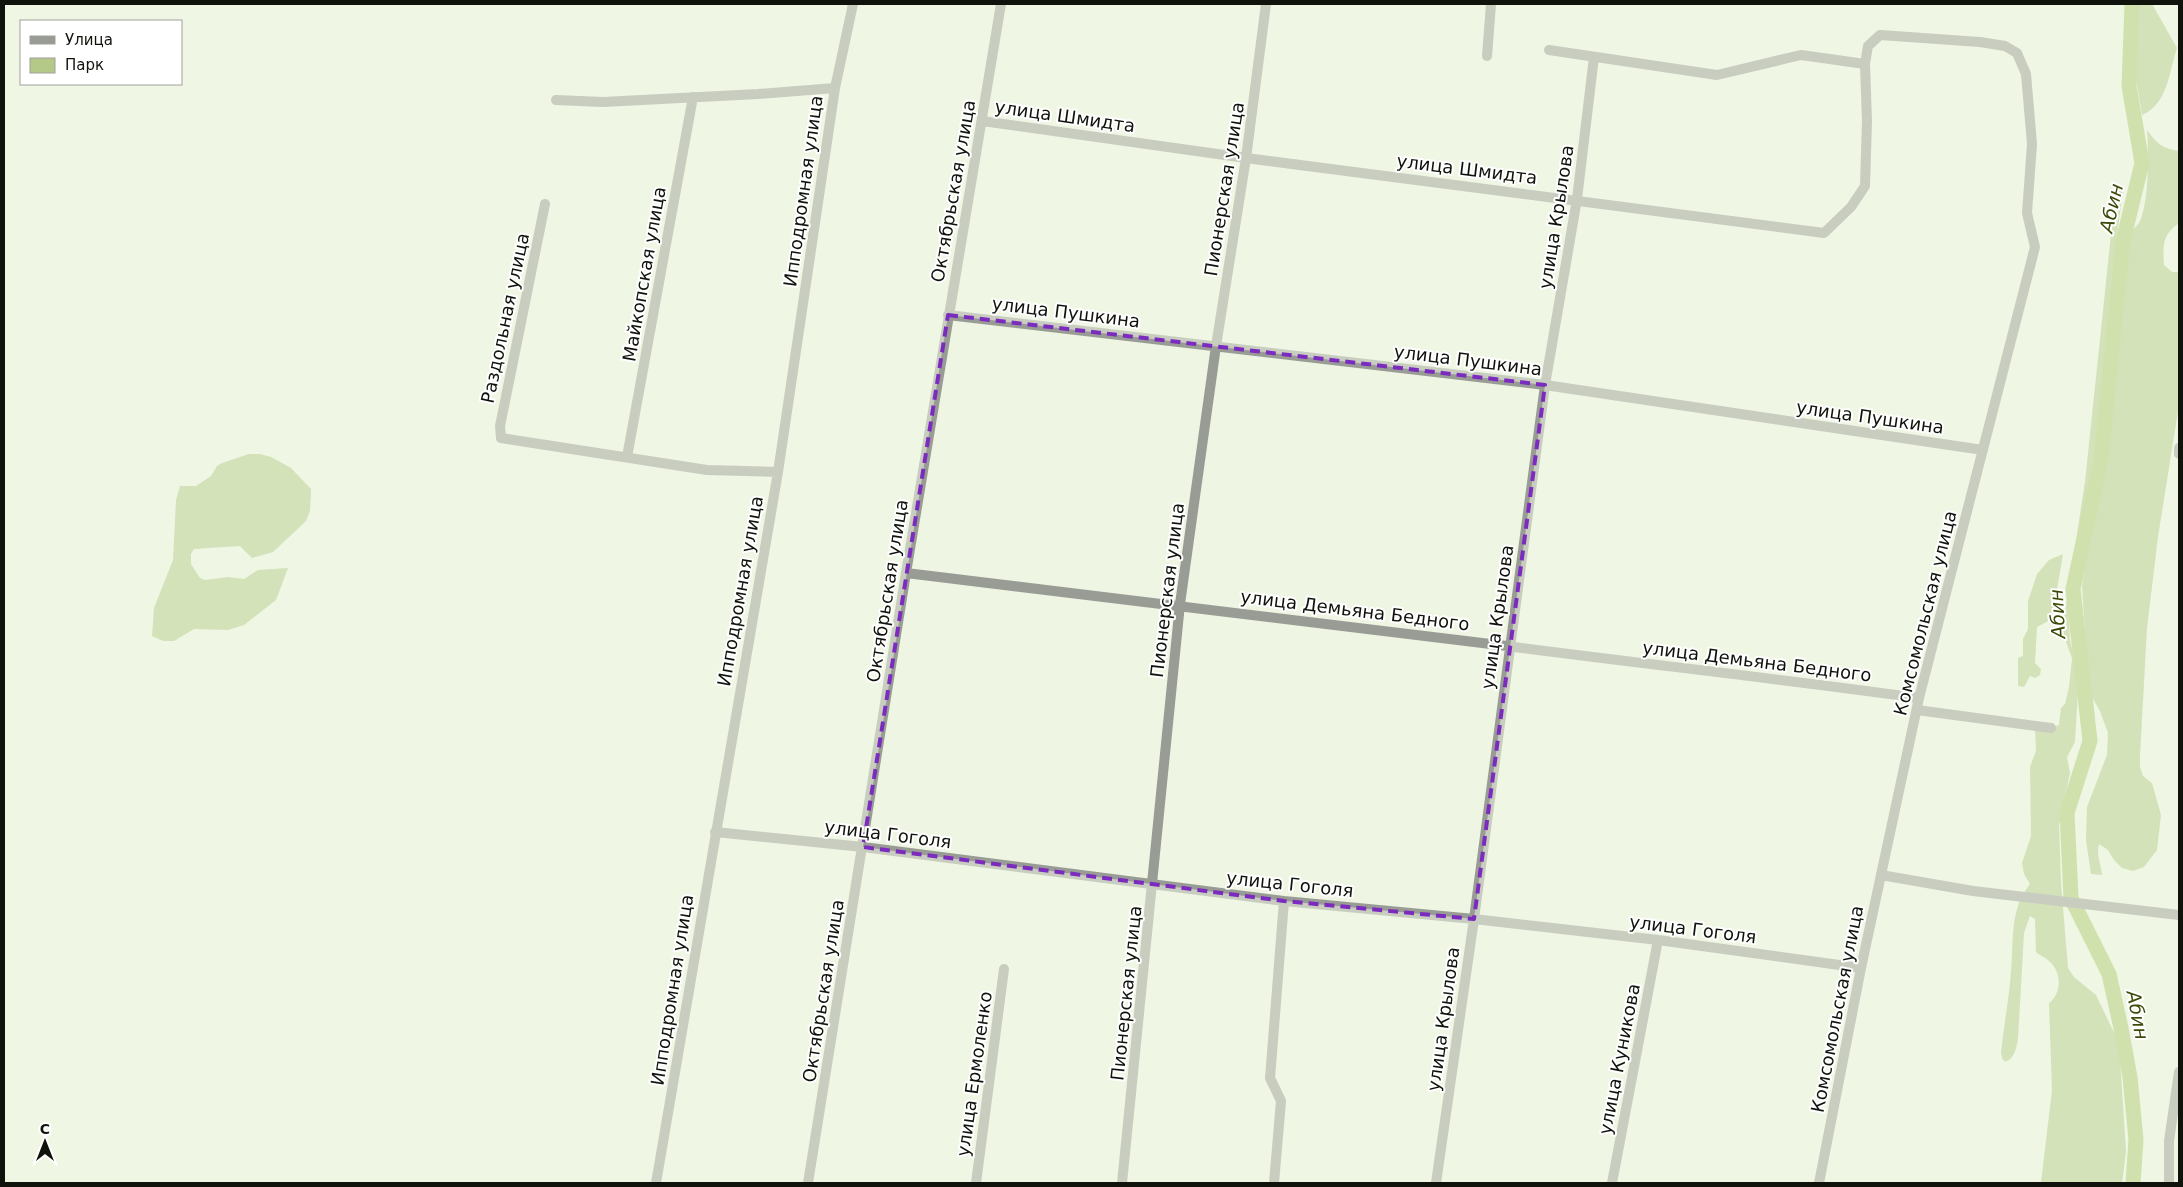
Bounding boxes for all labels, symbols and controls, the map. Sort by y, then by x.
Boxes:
legend [20,20,182,85]
text: Улица [65,31,113,49]
text: Парк [65,56,104,74]
street label: Ипподромная улица [779,94,827,288]
street label: улица Шмидта [994,96,1136,136]
street label: Октябрьская улица [927,98,979,284]
street label: Пионерская улица [1200,100,1248,278]
street label: улица Крылова [1534,144,1578,290]
street label: улица Шмидта [1396,150,1538,188]
water label: Абин [2094,181,2127,237]
street label: Майкопская улица [618,185,670,363]
street label: Раздольная улица [477,231,533,405]
street label: улица Пушкина [991,293,1141,331]
street label: улица Пушкина [1393,341,1543,379]
street label: улица Пушкина [1795,396,1945,438]
street label: Ипподромная улица [713,494,767,688]
street label: Октябрьская улица [862,498,912,684]
street label: Пионерская улица [1146,501,1188,679]
street label: Комсомольская улица [1889,508,1961,718]
street label: улица Крылова [1476,544,1518,690]
street label: улица Демьяна Бедного [1239,586,1471,634]
water label: Абин [2045,589,2069,641]
street label: улица Демьяна Бедного [1641,637,1873,685]
street label: улица Гоголя [823,816,953,852]
street label: улица Гоголя [1225,867,1355,901]
street label: Ипподромная улица [647,893,697,1087]
street label: Октябрьская улица [798,898,848,1084]
street label: Пионерская улица [1106,904,1146,1082]
street label: Комсомольская улица [1807,904,1867,1114]
street label: улица Гоголя [1628,911,1758,947]
street label: улица Крылова [1422,946,1464,1092]
street label: улица Куникова [1594,982,1644,1136]
water label: Абин [2122,987,2154,1041]
street label: улица Ермоленко [952,990,996,1158]
north arrow [20,1117,70,1167]
text: С [40,1121,50,1137]

